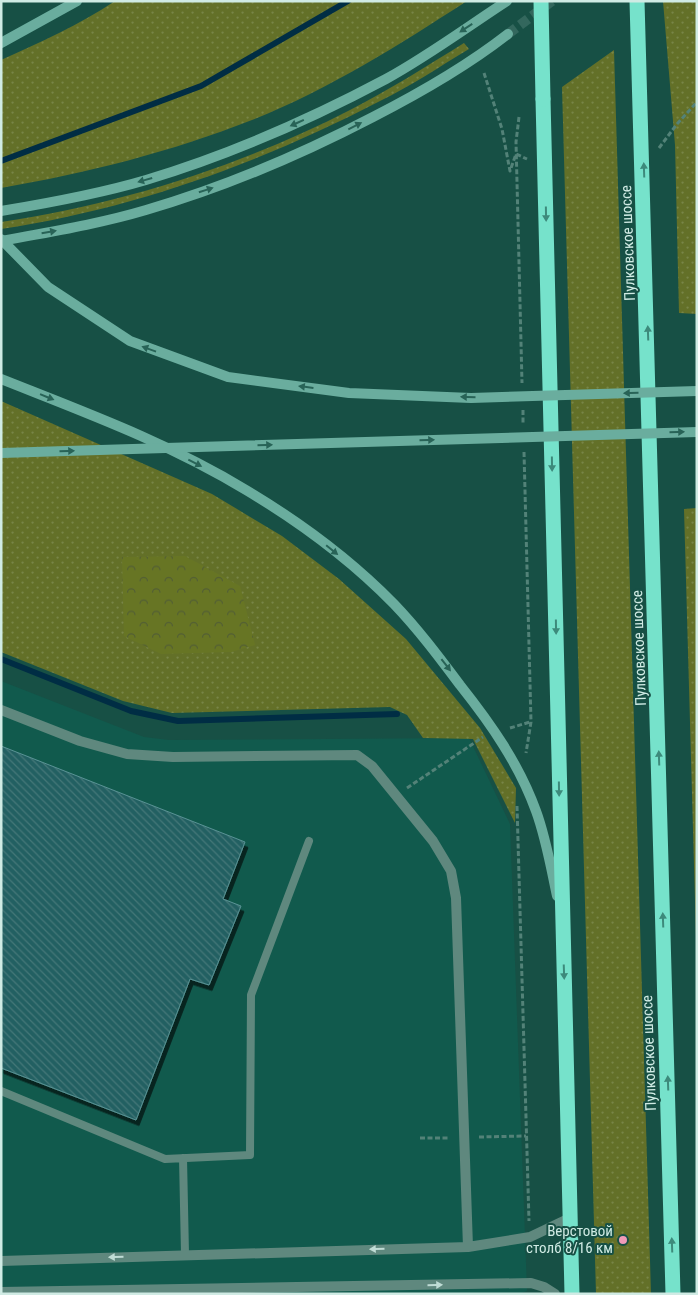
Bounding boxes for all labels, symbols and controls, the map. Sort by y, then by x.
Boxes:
one-way arrow [460,23,473,33]
one-way arrow [290,119,304,127]
one-way arrow [348,122,362,130]
one-way arrow [639,162,647,178]
one-way arrow [137,177,152,185]
street label: Пулковское шоссе [617,185,639,301]
one-way arrow [199,186,214,194]
one-way arrow [542,207,550,223]
one-way arrow [42,228,57,236]
one-way arrow [644,324,652,340]
one-way arrow [141,345,156,353]
one-way arrow [298,383,314,391]
one-way arrow [622,389,638,397]
one-way arrow [460,393,476,401]
one-way arrow [39,394,54,402]
one-way arrow [669,428,685,436]
one-way arrow [420,436,436,444]
one-way arrow [257,441,273,449]
one-way arrow [60,447,76,455]
one-way arrow [548,456,556,472]
one-way arrow [188,459,202,467]
one-way arrow [325,545,338,556]
street label: Пулковское шоссе [628,590,650,706]
one-way arrow [552,619,560,635]
one-way arrow [440,659,451,672]
one-way arrow [655,749,663,765]
one-way arrow [556,781,564,797]
one-way arrow [659,912,667,928]
one-way arrow [560,964,568,980]
street label: Пулковское шоссе [638,995,660,1111]
one-way arrow [664,1074,672,1090]
place label: Верстовой столб 8/16 км [526,1222,613,1257]
marker: Верстовой столб 8/16 км [617,1234,629,1246]
one-way arrow [668,1237,676,1253]
one-way arrow [368,1246,384,1254]
one-way arrow [107,1253,123,1261]
one-way arrow [427,1280,443,1288]

